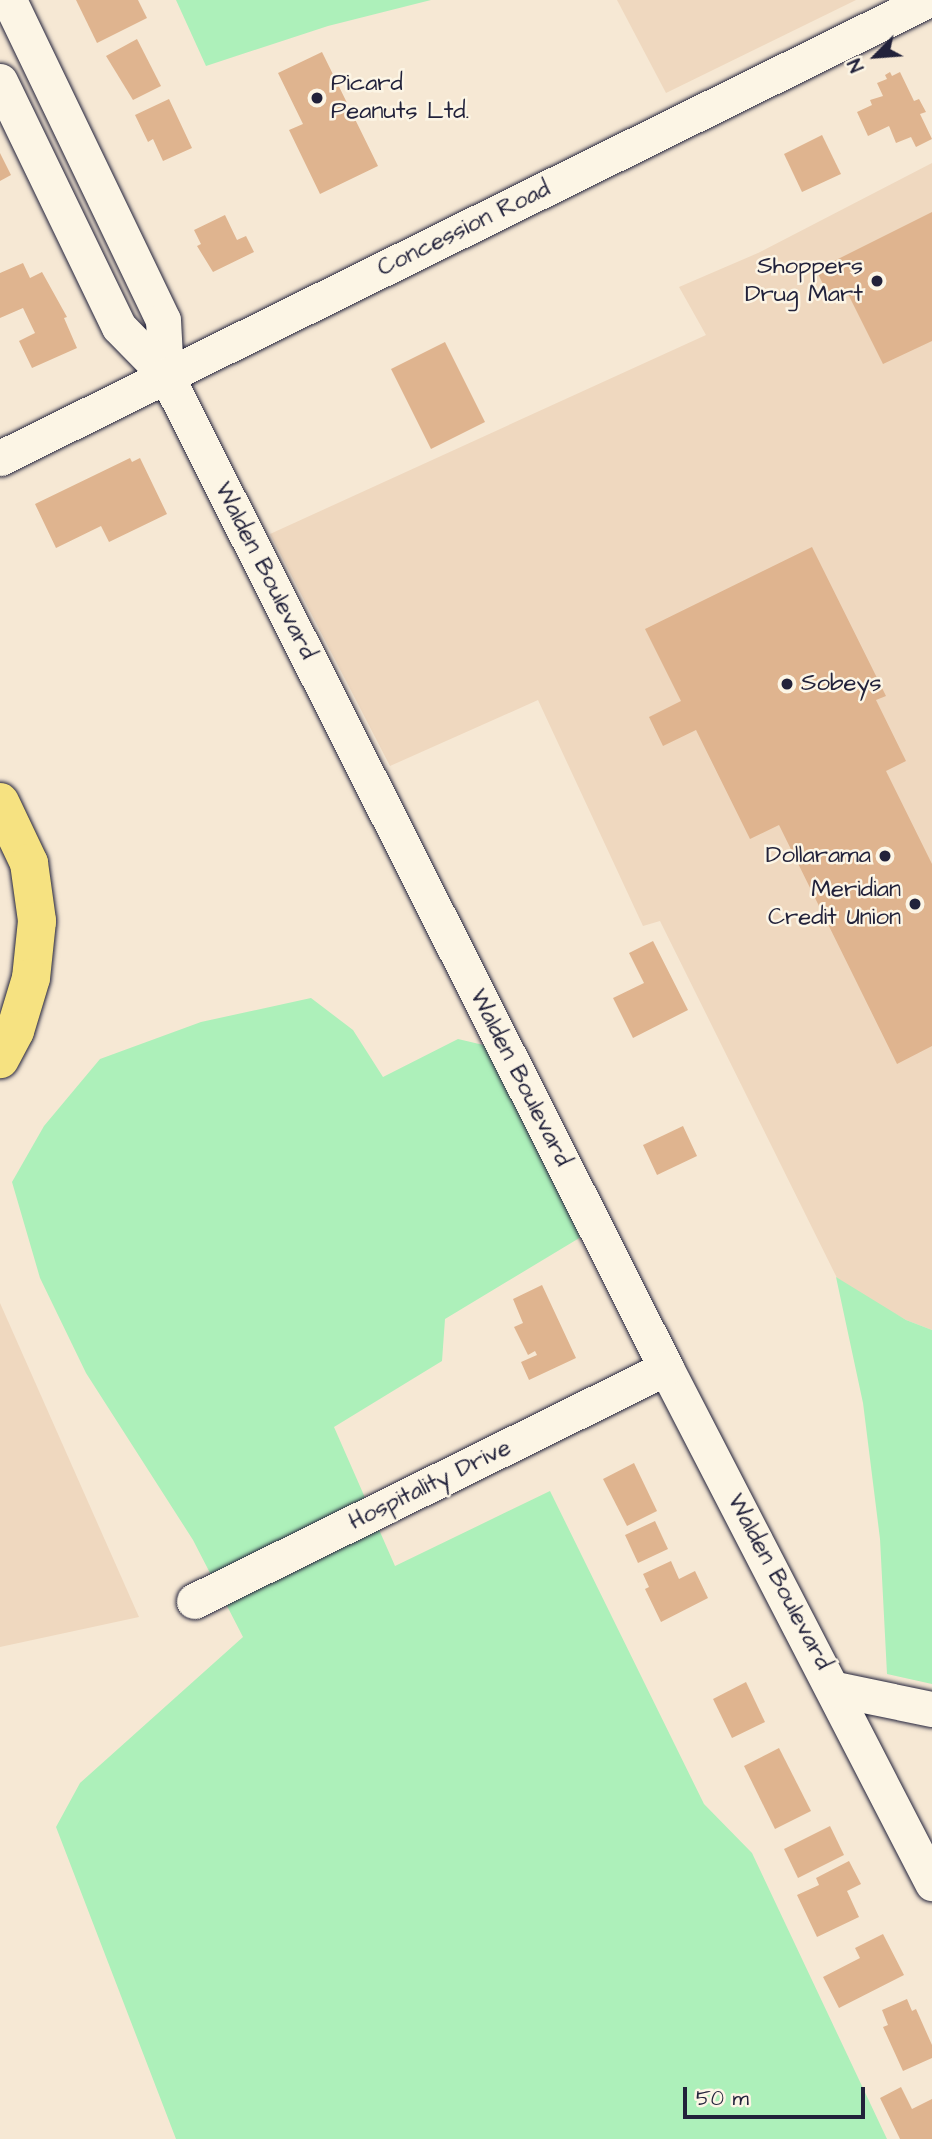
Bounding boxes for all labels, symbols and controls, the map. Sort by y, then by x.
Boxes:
north arrow [841,21,911,91]
text: N [842,54,871,76]
place label: Picard Peanuts Ltd. [331,70,469,126]
marker: Picard Peanuts Ltd. [309,90,325,106]
street label: Concession Road [373,175,555,283]
place label: Shoppers Drug Mart [745,253,863,309]
marker: Shoppers Drug Mart [869,273,885,289]
street label: Walden Boulevard [208,478,322,664]
place label: Sobeys [801,670,882,698]
marker: Sobeys [779,676,795,692]
place label: Dollarama [766,842,871,870]
marker: Dollarama [877,848,893,864]
place label: Meridian Credit Union [768,876,901,932]
marker: Meridian Credit Union [907,896,923,912]
street label: Walden Boulevard [463,985,577,1171]
street label: Hospitality Drive [344,1433,516,1537]
street label: Walden Boulevard [720,1489,838,1675]
scale bar [687,2072,869,2116]
text: 50 m [696,2084,749,2113]

